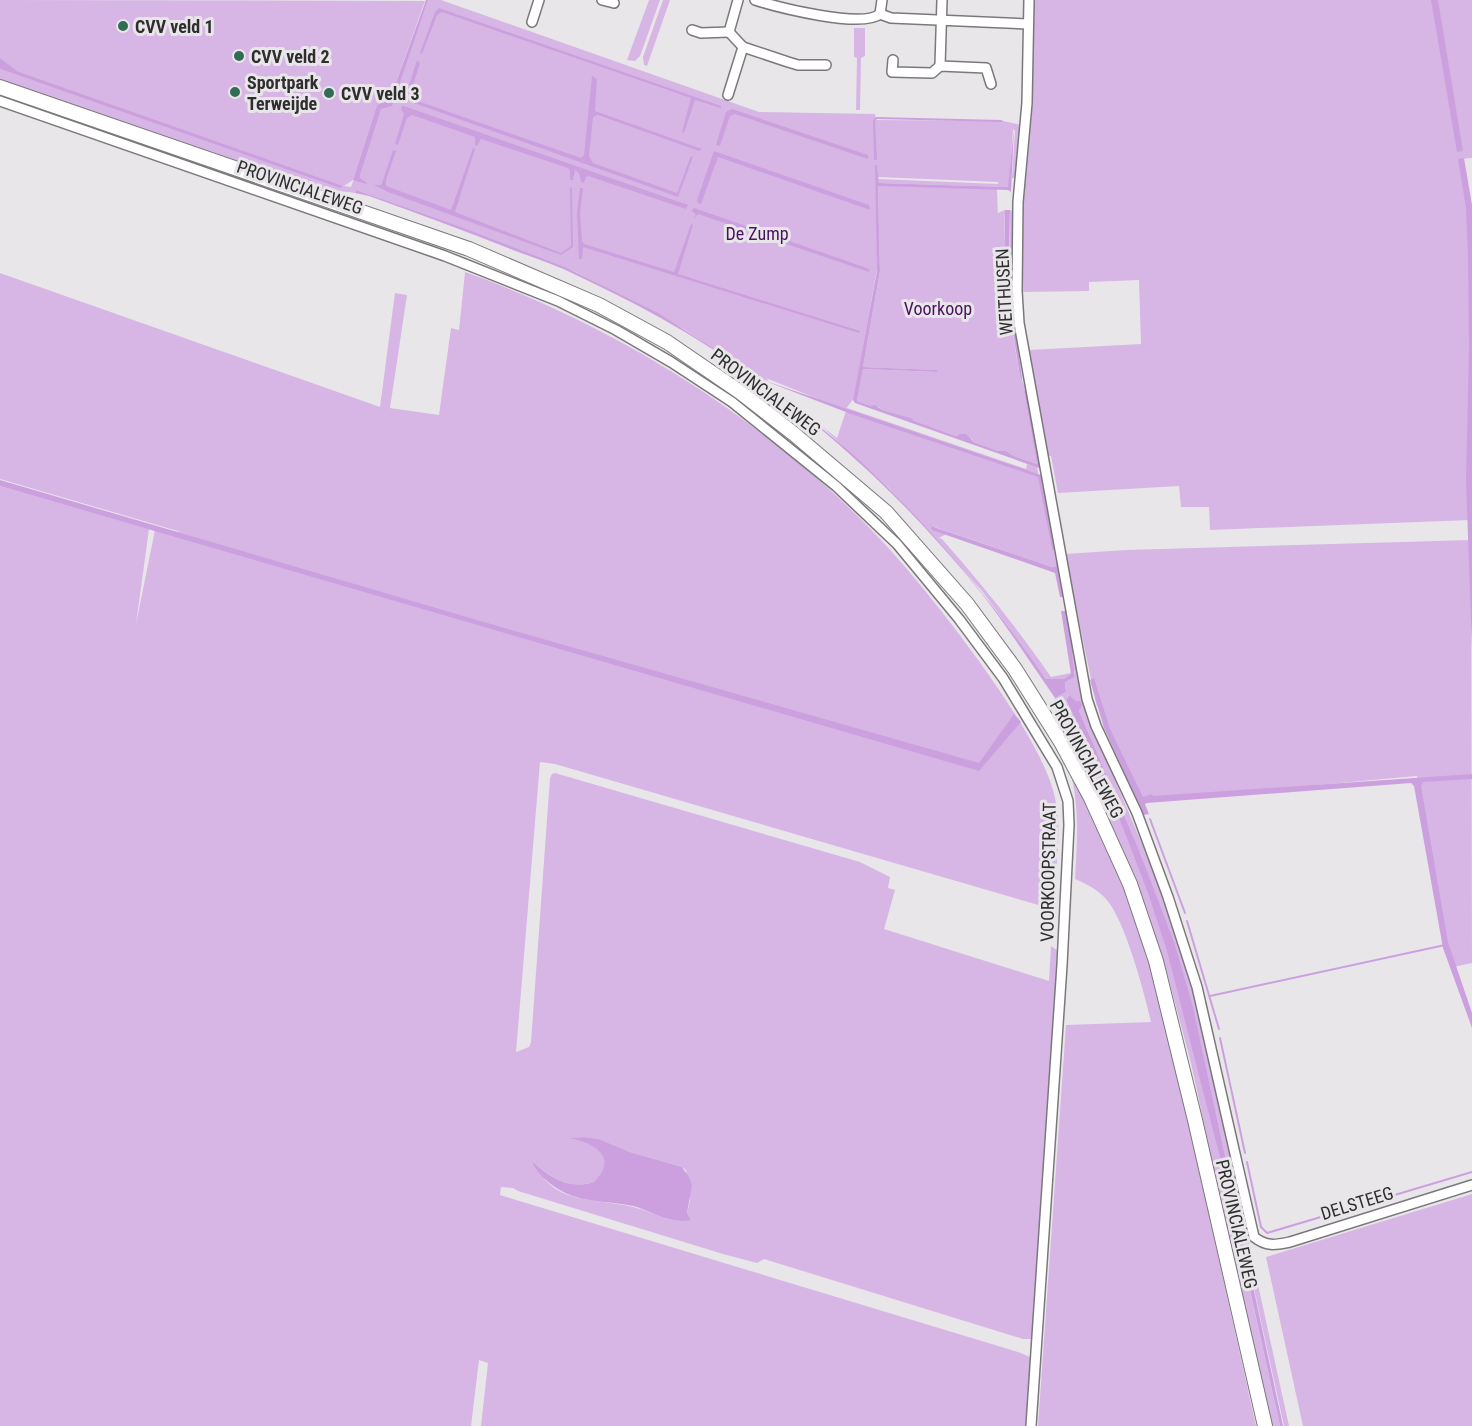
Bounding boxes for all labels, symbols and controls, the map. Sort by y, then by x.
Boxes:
place label: CVV veld 1 [135,16,213,37]
marker: CVV veld 1 [116,19,130,33]
place label: CVV veld 2 [251,46,329,67]
marker: CVV veld 2 [232,49,246,63]
place label: Sportpark Terweijde [247,72,319,114]
place label: CVV veld 3 [341,83,419,104]
marker: Sportpark Terweijde [228,85,242,99]
marker: CVV veld 3 [322,86,336,100]
street label: PROVINCIALEWEG [234,156,366,218]
park label: De Zump [725,223,789,244]
street label: WEITHUSEN [991,248,1017,336]
park label: Voorkoop [904,298,972,319]
street label: PROVINCIALEWEG [707,344,825,440]
street label: PROVINCIALEWEG [1046,696,1128,822]
street label: VOORKOOPSTRAAT [1036,802,1060,942]
street label: PROVINCIALEWEG [1212,1157,1262,1291]
street label: DELSTEEG [1318,1182,1396,1224]

